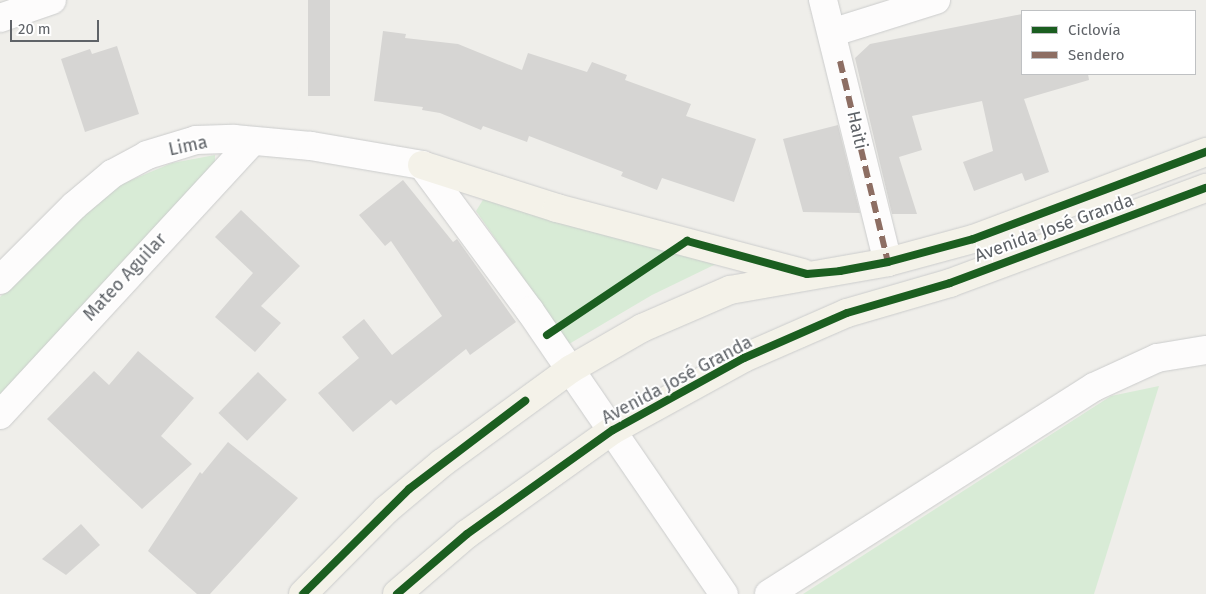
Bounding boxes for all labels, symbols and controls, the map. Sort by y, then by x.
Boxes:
scale bar [12,10,101,42]
legend [1021,10,1196,75]
text: 20 m [18,20,51,38]
text: Ciclovía [1068,21,1121,39]
text: Sendero [1068,46,1124,64]
street label: Haiti [842,109,872,151]
street label: Lima [167,131,209,161]
street label: Avenida José Granda [972,189,1136,267]
street label: Mateo Aguilar [79,229,171,325]
street label: Avenida José Granda [598,331,756,429]

